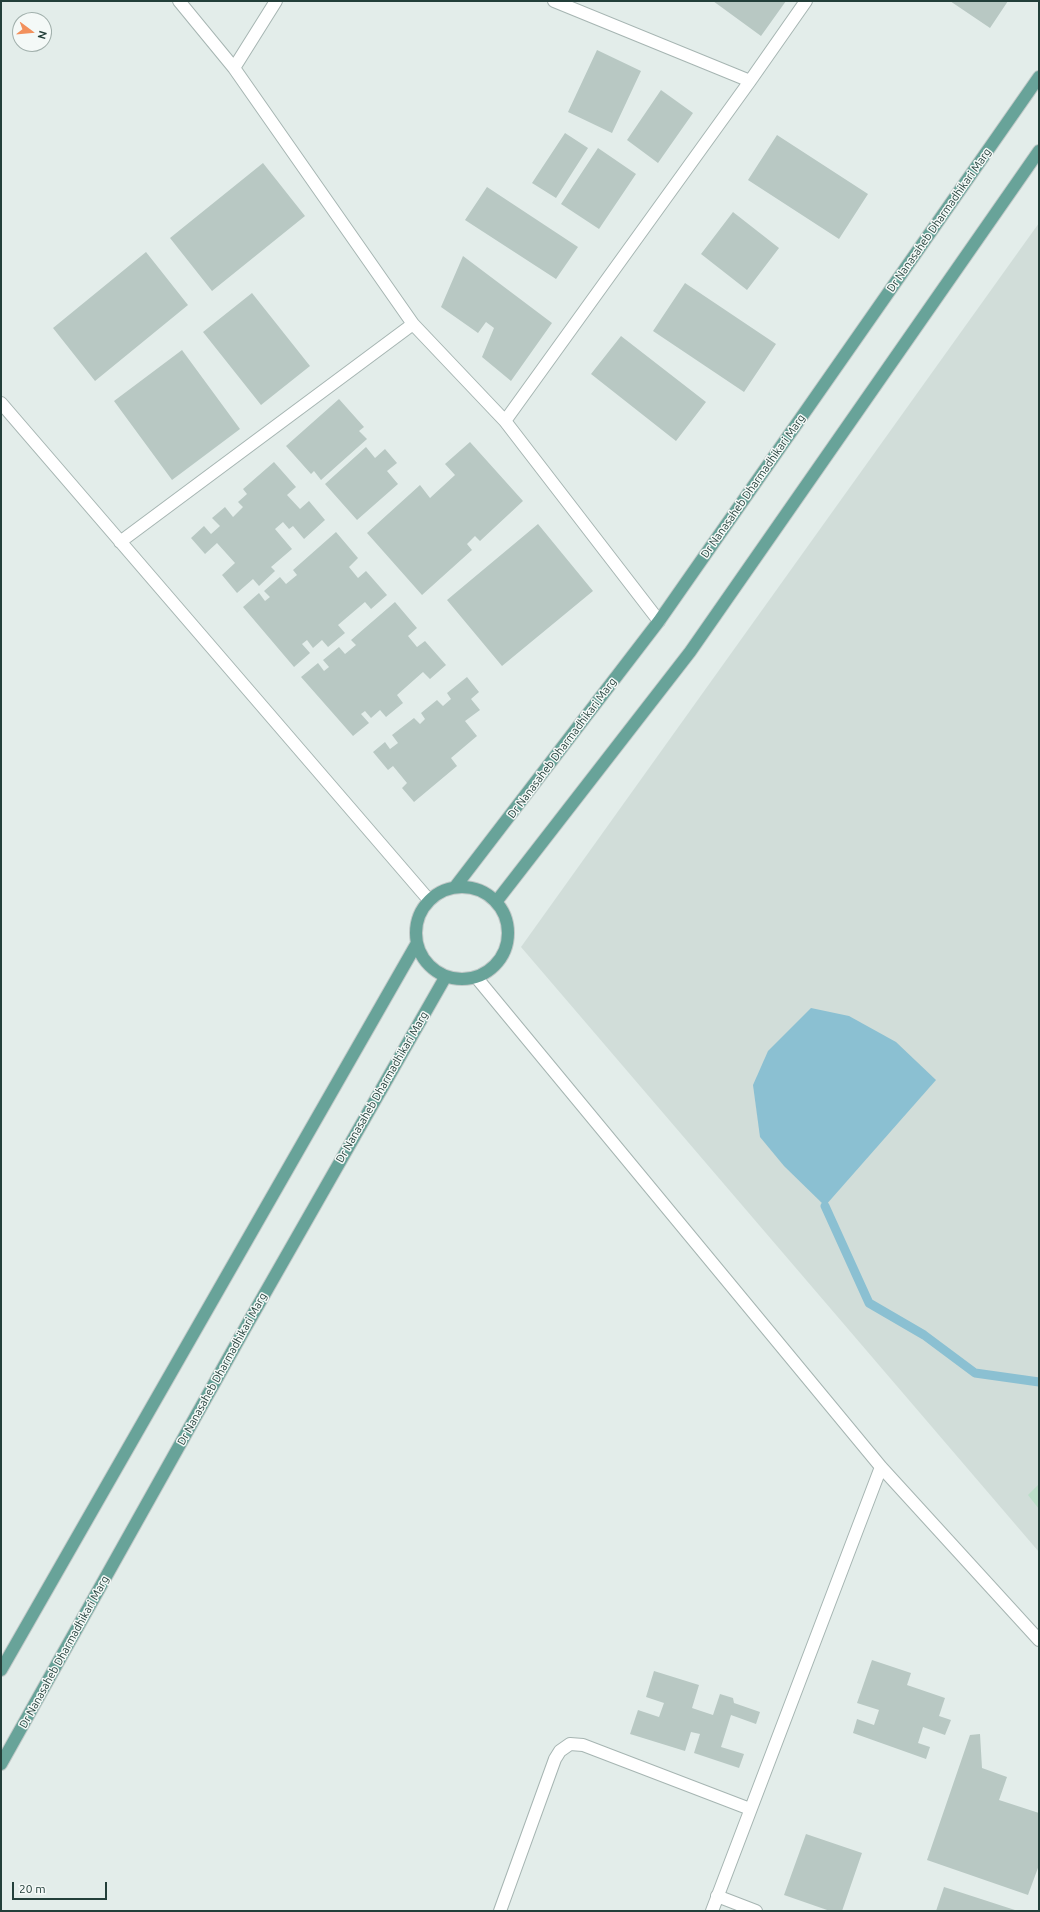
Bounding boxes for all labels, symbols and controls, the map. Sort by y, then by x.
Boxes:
north arrow [12,12,52,52]
text: N [36,29,49,41]
street label: Dr Nanasaheb Dharmadhikari Marg [884,146,994,294]
street label: Dr Nanasaheb Dharmadhikari Marg [698,412,808,560]
street label: Dr Nanasaheb Dharmadhikari Marg [505,675,619,821]
street label: Dr Nanasaheb Dharmadhikari Marg [333,1009,431,1165]
street label: Dr Nanasaheb Dharmadhikari Marg [174,1290,270,1448]
street label: Dr Nanasaheb Dharmadhikari Marg [16,1573,112,1731]
scale bar [14,1874,109,1900]
text: 20 m [19,1882,46,1895]

